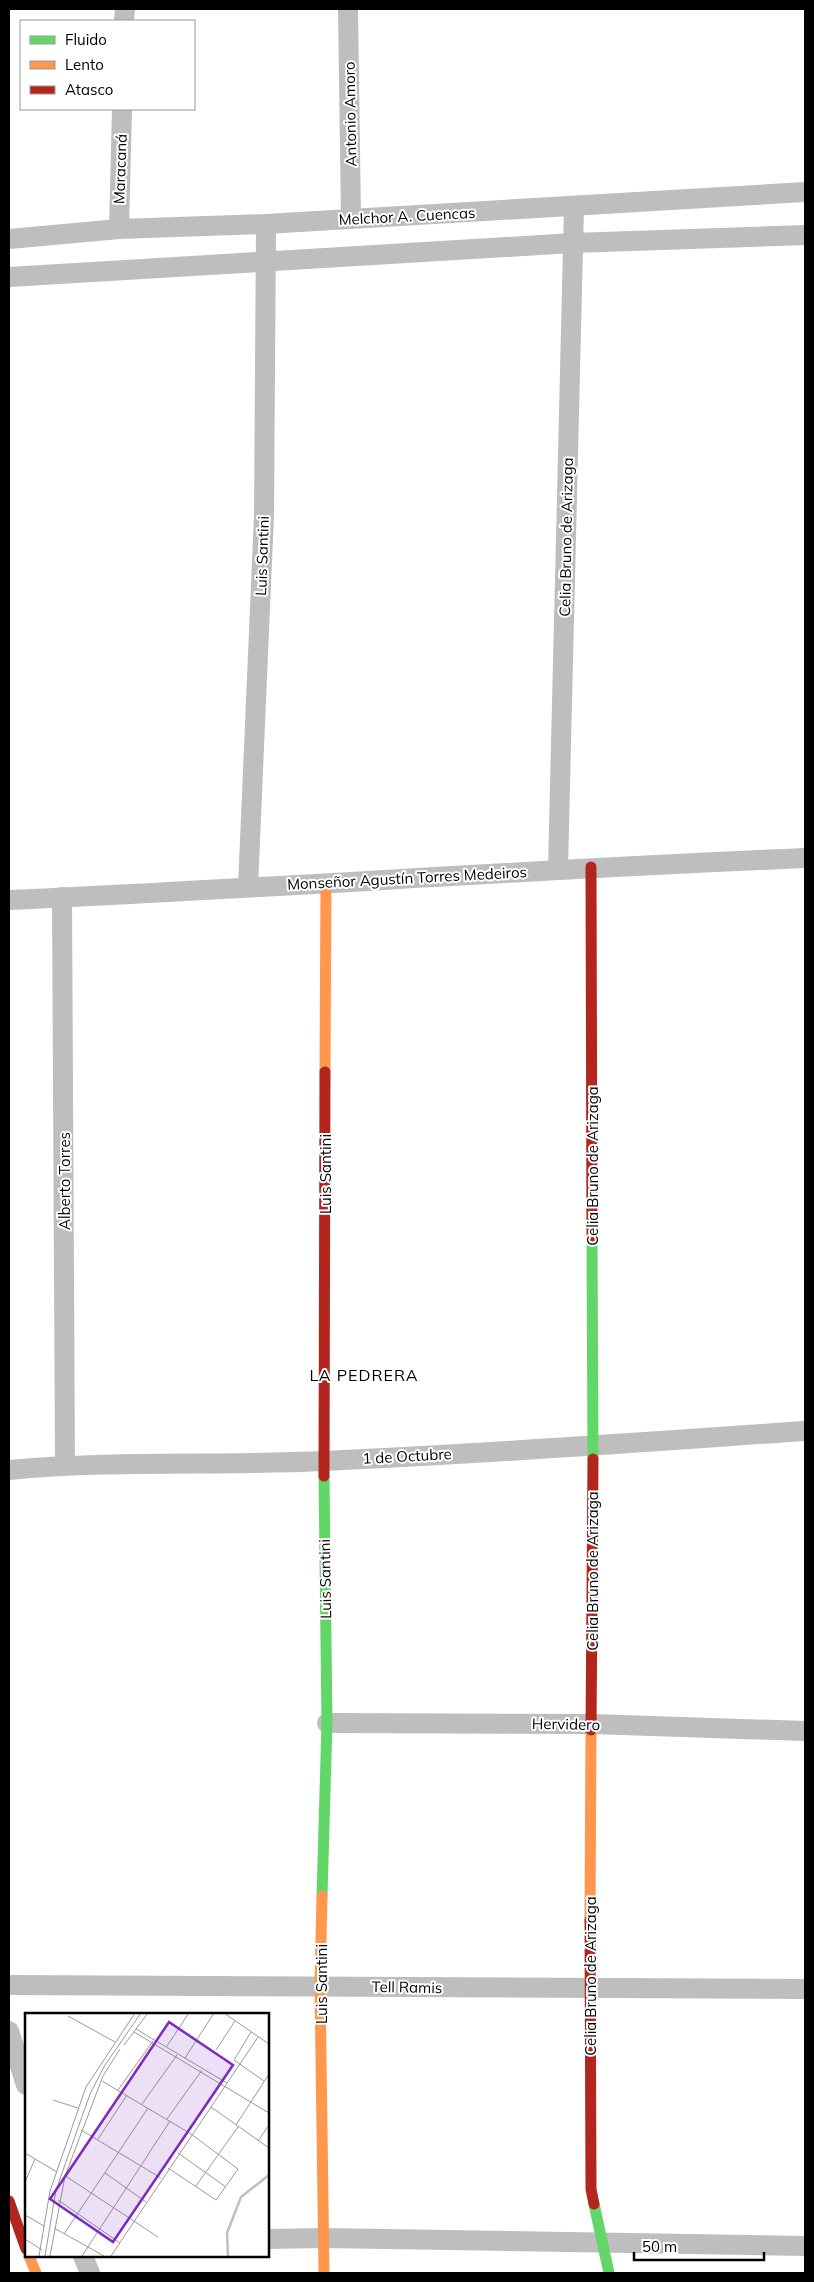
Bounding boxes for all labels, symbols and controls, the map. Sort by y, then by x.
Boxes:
legend [20,20,195,110]
text: Fluido [65,30,107,49]
text: Lento [65,55,104,74]
street label: Antonio Amoro [340,61,360,167]
text: Atasco [65,80,113,99]
street label: Maracaná [109,133,131,205]
street label: Melchor A. Cuencas [338,203,476,229]
street label: Celia Bruno de Arizaga [555,457,577,617]
street label: Luis Santini [251,516,273,596]
street label: Monseñor Agustín Torres Medeiros [287,862,527,894]
street label: Celia Bruno de Arizaga [583,1086,602,1246]
street label: Alberto Torres [55,1132,74,1230]
street label: Luis Santini [316,1134,335,1214]
district label: LA PEDRERA [309,1365,419,1385]
street label: 1 de Octubre [362,1444,452,1468]
street label: Celia Bruno de Arizaga [583,1491,602,1651]
street label: Luis Santini [315,1539,335,1619]
street label: Hervidero [532,1714,600,1734]
street label: Celia Bruno de Arizaga [581,1896,600,2056]
street label: Luis Santini [312,1944,331,2024]
street label: Tell Ramis [372,1977,442,1997]
inset map [25,2013,269,2257]
scale bar [634,2230,764,2262]
text: 50 m [642,2237,677,2256]

